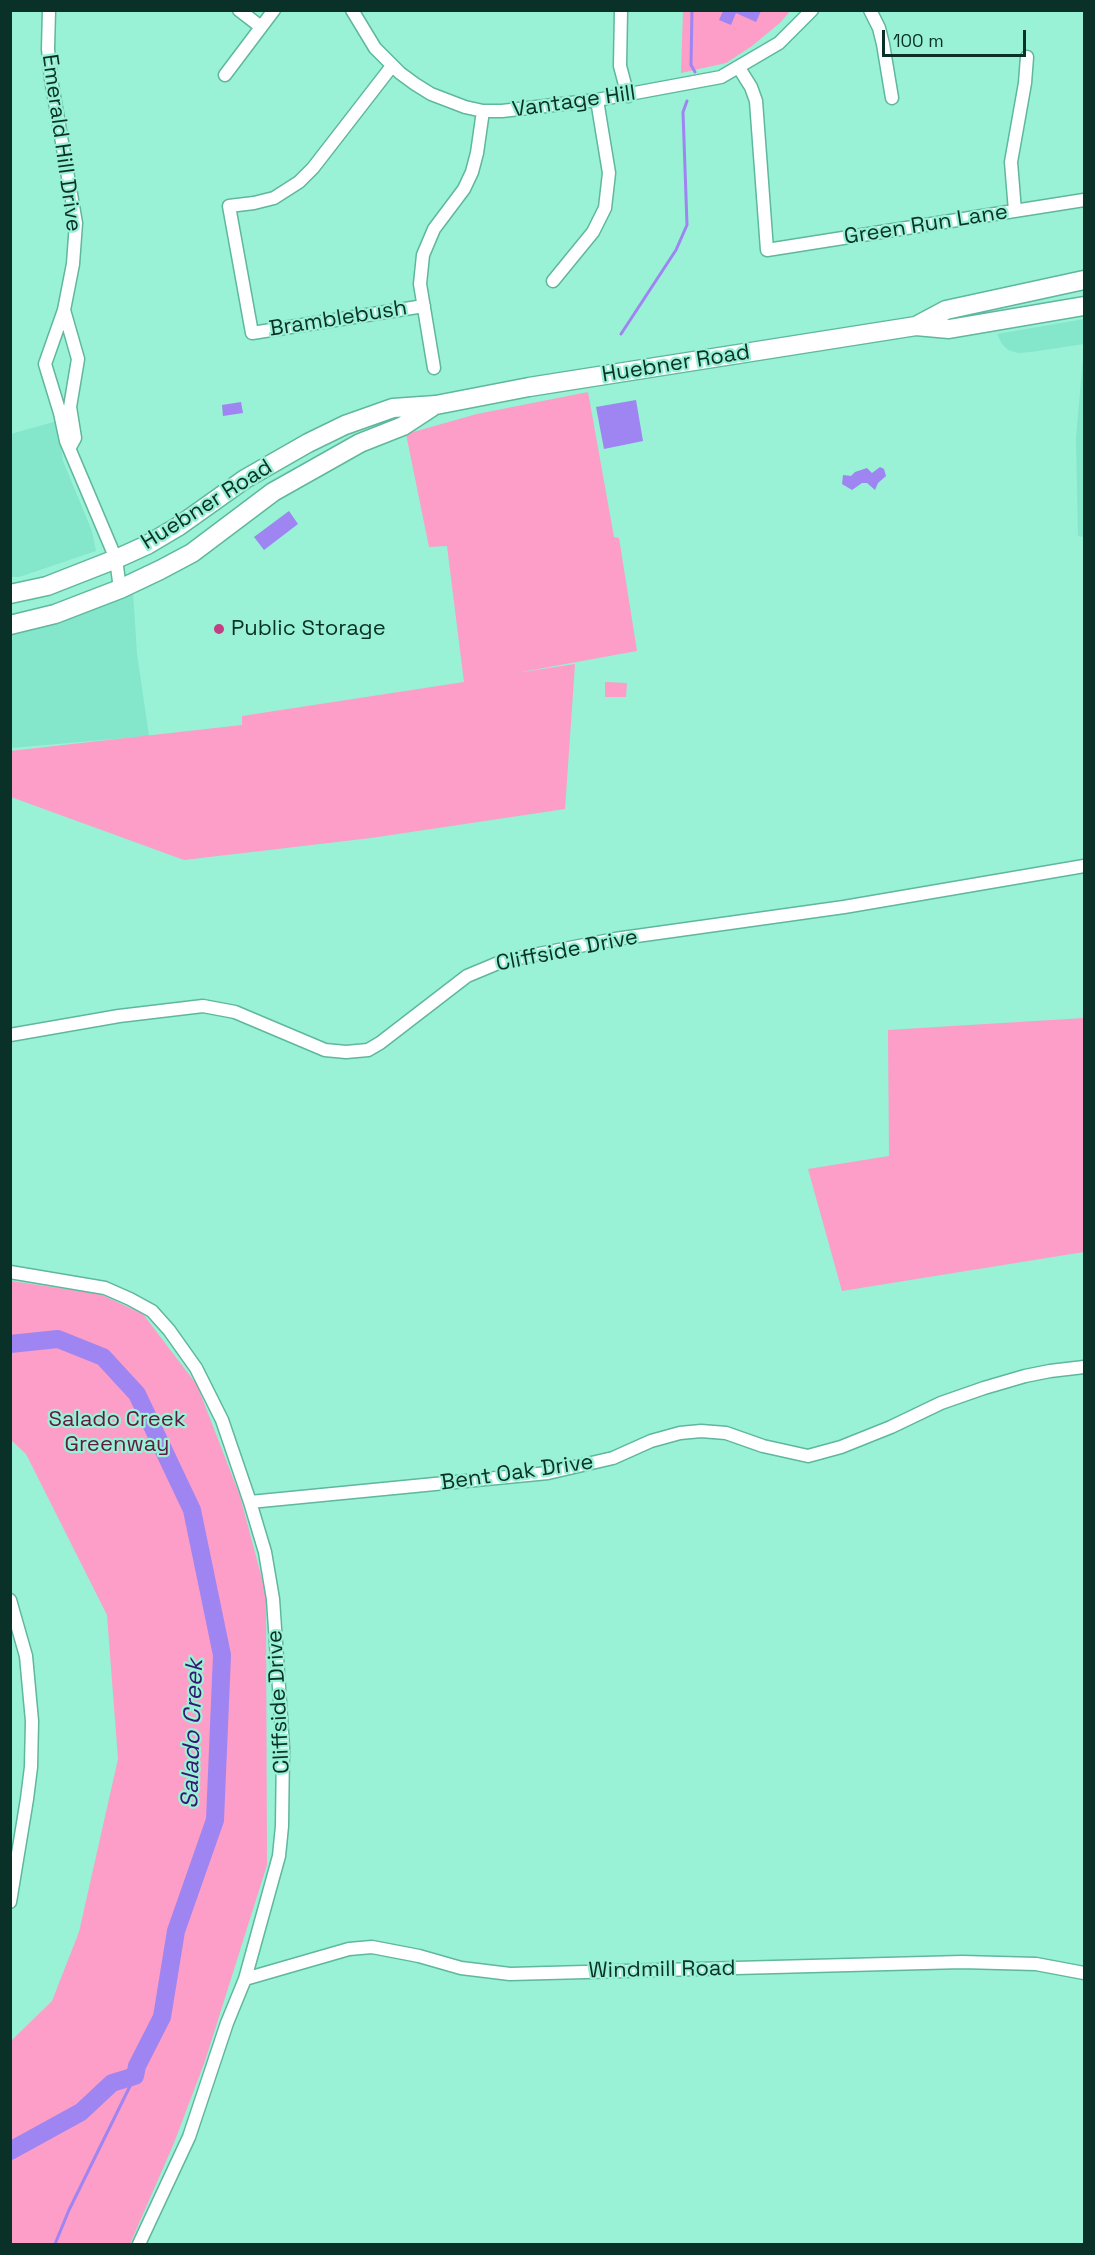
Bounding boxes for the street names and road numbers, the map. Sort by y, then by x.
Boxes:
street label: Emerald Hill Drive [35,52,87,234]
street label: Vantage Hill [511,80,637,124]
street label: Green Run Lane [842,199,1010,251]
street label: Bramblebush [267,295,409,343]
street label: Huebner Road [600,339,752,389]
street label: Huebner Road [137,454,277,556]
street label: Cliffside Drive [494,924,640,978]
street label: Bent Oak Drive [439,1449,595,1497]
street label: Cliffside Drive [262,1629,296,1775]
street label: Windmill Road [588,1956,736,1984]

